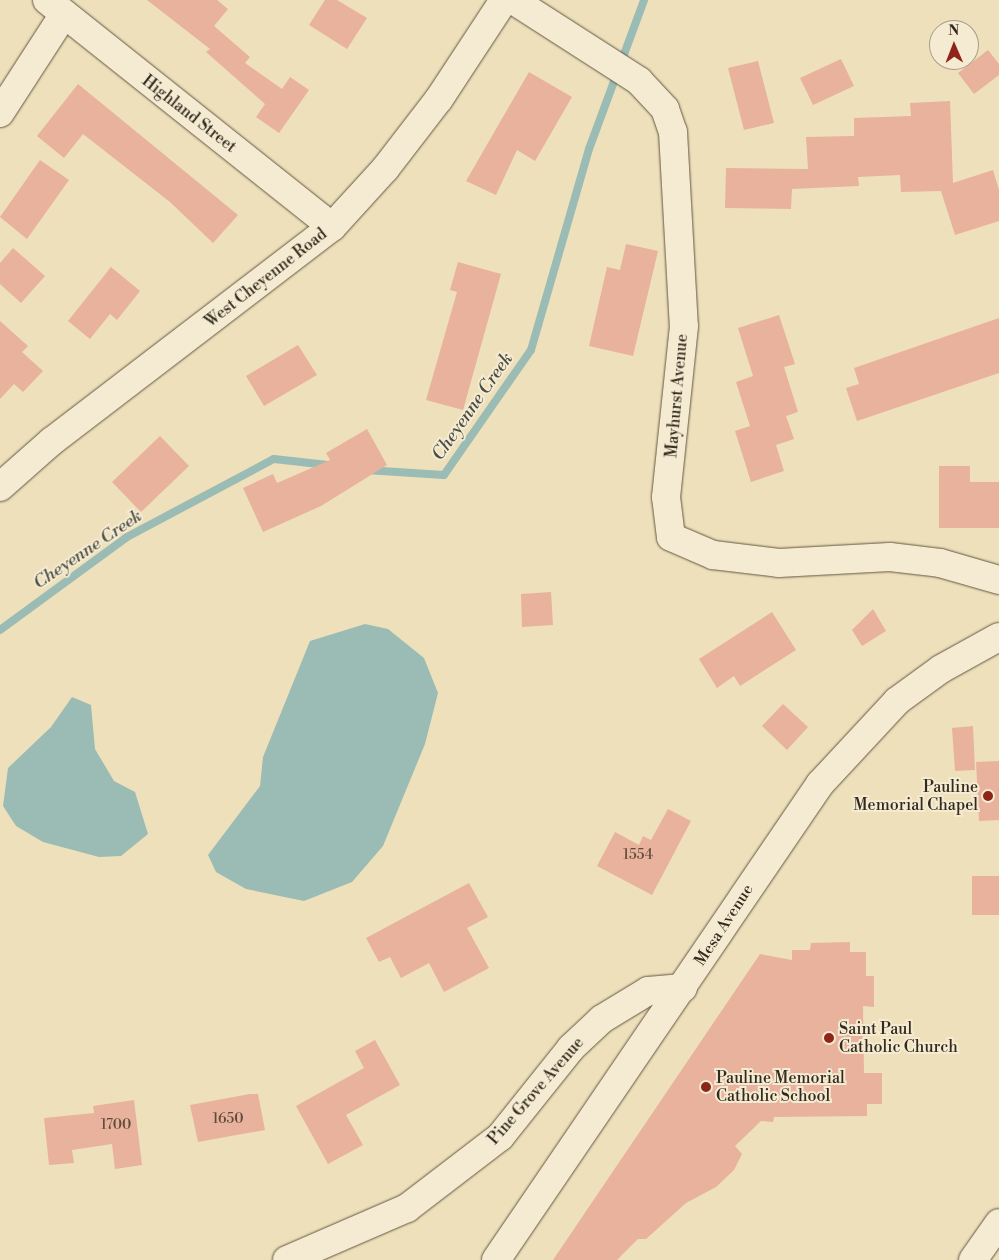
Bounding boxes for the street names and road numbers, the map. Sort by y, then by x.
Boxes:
street label: Highland Street [138,71,240,157]
street label: West Cheyenne Road [201,224,331,332]
street label: Mayhurst Avenue [662,333,692,459]
street label: Mesa Avenue [691,881,757,969]
street label: Pine Grove Avenue [484,1033,588,1149]

